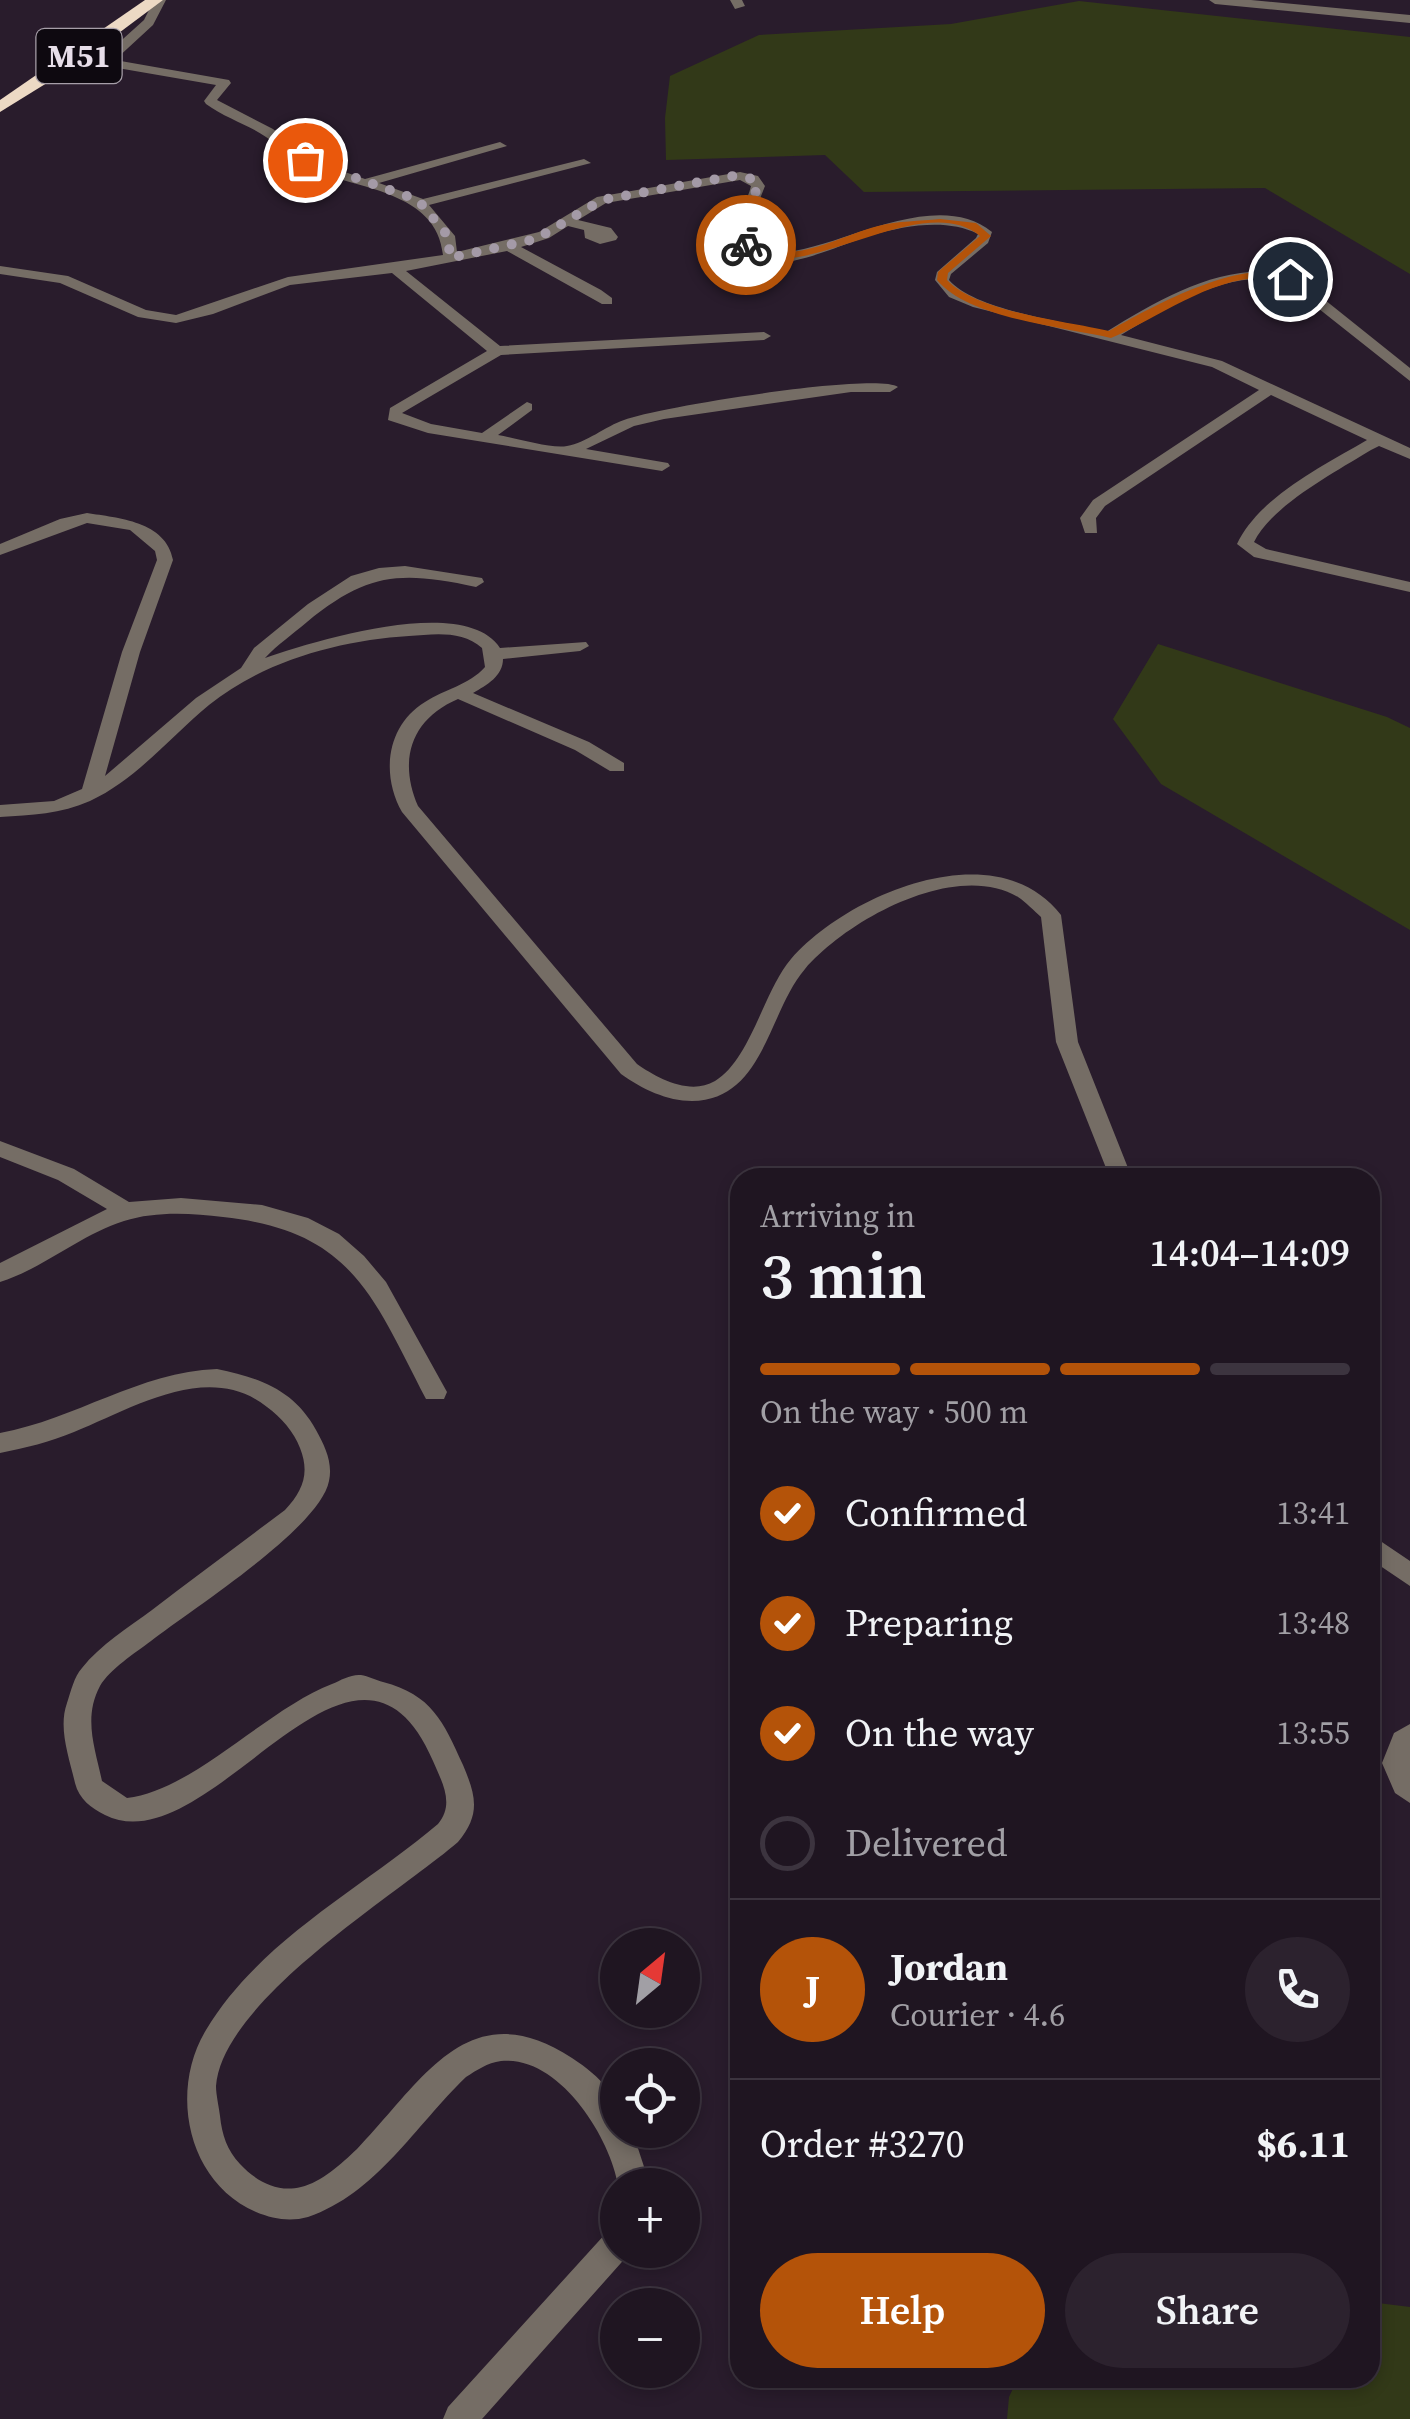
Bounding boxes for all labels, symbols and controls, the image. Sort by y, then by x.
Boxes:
road number: M51 [36,29,122,83]
pin [263,118,348,203]
icon: bag [278,133,333,188]
courier [696,195,796,295]
icon: bike [719,218,774,273]
pin [1248,237,1333,322]
icon: home [1263,252,1318,307]
text: Arriving in [760,1194,915,1238]
text: 14:04–14:09 [1149,1227,1350,1279]
text: 3 min [760,1231,927,1320]
text: On the way · 500 m [760,1390,1028,1434]
icon: check [760,1486,815,1541]
text: Confirmed [845,1487,1027,1539]
text: 13:41 [1276,1491,1350,1535]
icon: check [760,1596,815,1651]
text: Preparing [845,1597,1013,1649]
text: 13:48 [1276,1601,1350,1645]
icon: check [760,1706,815,1761]
text: On the way [845,1707,1034,1759]
text: 13:55 [1276,1711,1350,1755]
text: Delivered [845,1817,1008,1869]
north arrow [600,1928,700,2028]
map controls [600,1928,700,2388]
button: phone [1245,1937,1350,2042]
text: Jordan [890,1941,1008,1993]
text: J [805,1963,820,2015]
text: Courier · 4.6 [890,1993,1065,2037]
button: locate [600,2048,700,2148]
text: Order #3270 [760,2118,964,2170]
text: $6.11 [1256,2118,1350,2170]
button: + [600,2168,700,2268]
button: Help [760,2253,1045,2368]
button: Share [1065,2253,1350,2368]
button: − [600,2288,700,2388]

